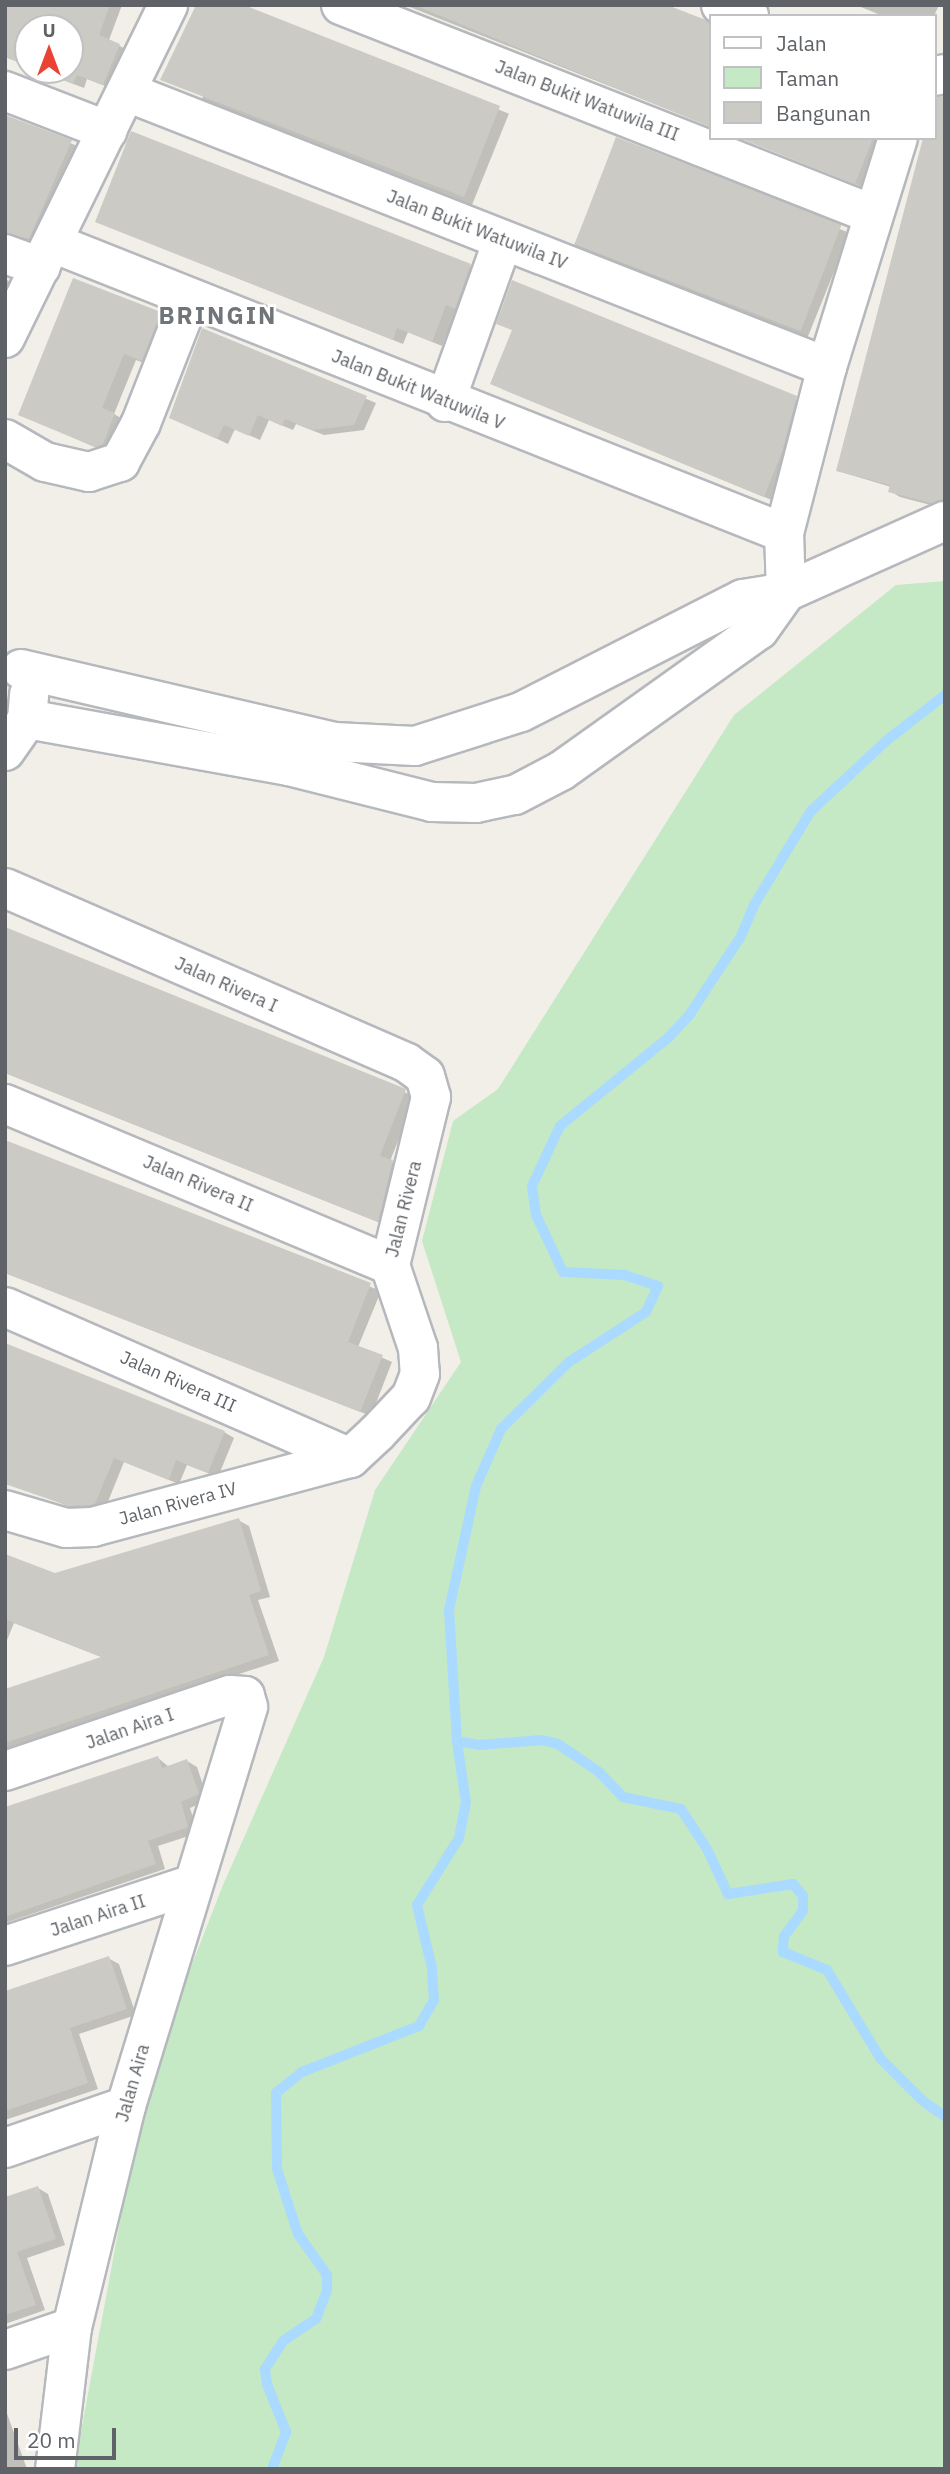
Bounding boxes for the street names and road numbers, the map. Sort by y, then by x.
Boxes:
street label: Jalan Bukit Watuwila III [492,56,682,146]
street label: Jalan Bukit Watuwila IV [384,186,570,274]
street label: Jalan Bukit Watuwila V [328,345,508,435]
street label: Jalan Rivera I [171,953,281,1017]
street label: Jalan Rivera II [140,1151,256,1217]
street label: Jalan Rivera [382,1159,426,1259]
street label: Jalan Rivera III [117,1347,239,1417]
street label: Jalan Rivera IV [117,1478,239,1530]
street label: Jalan Aira I [83,1704,177,1754]
street label: Jalan Aira II [48,1890,148,1942]
street label: Jalan Aira [112,2042,154,2124]

